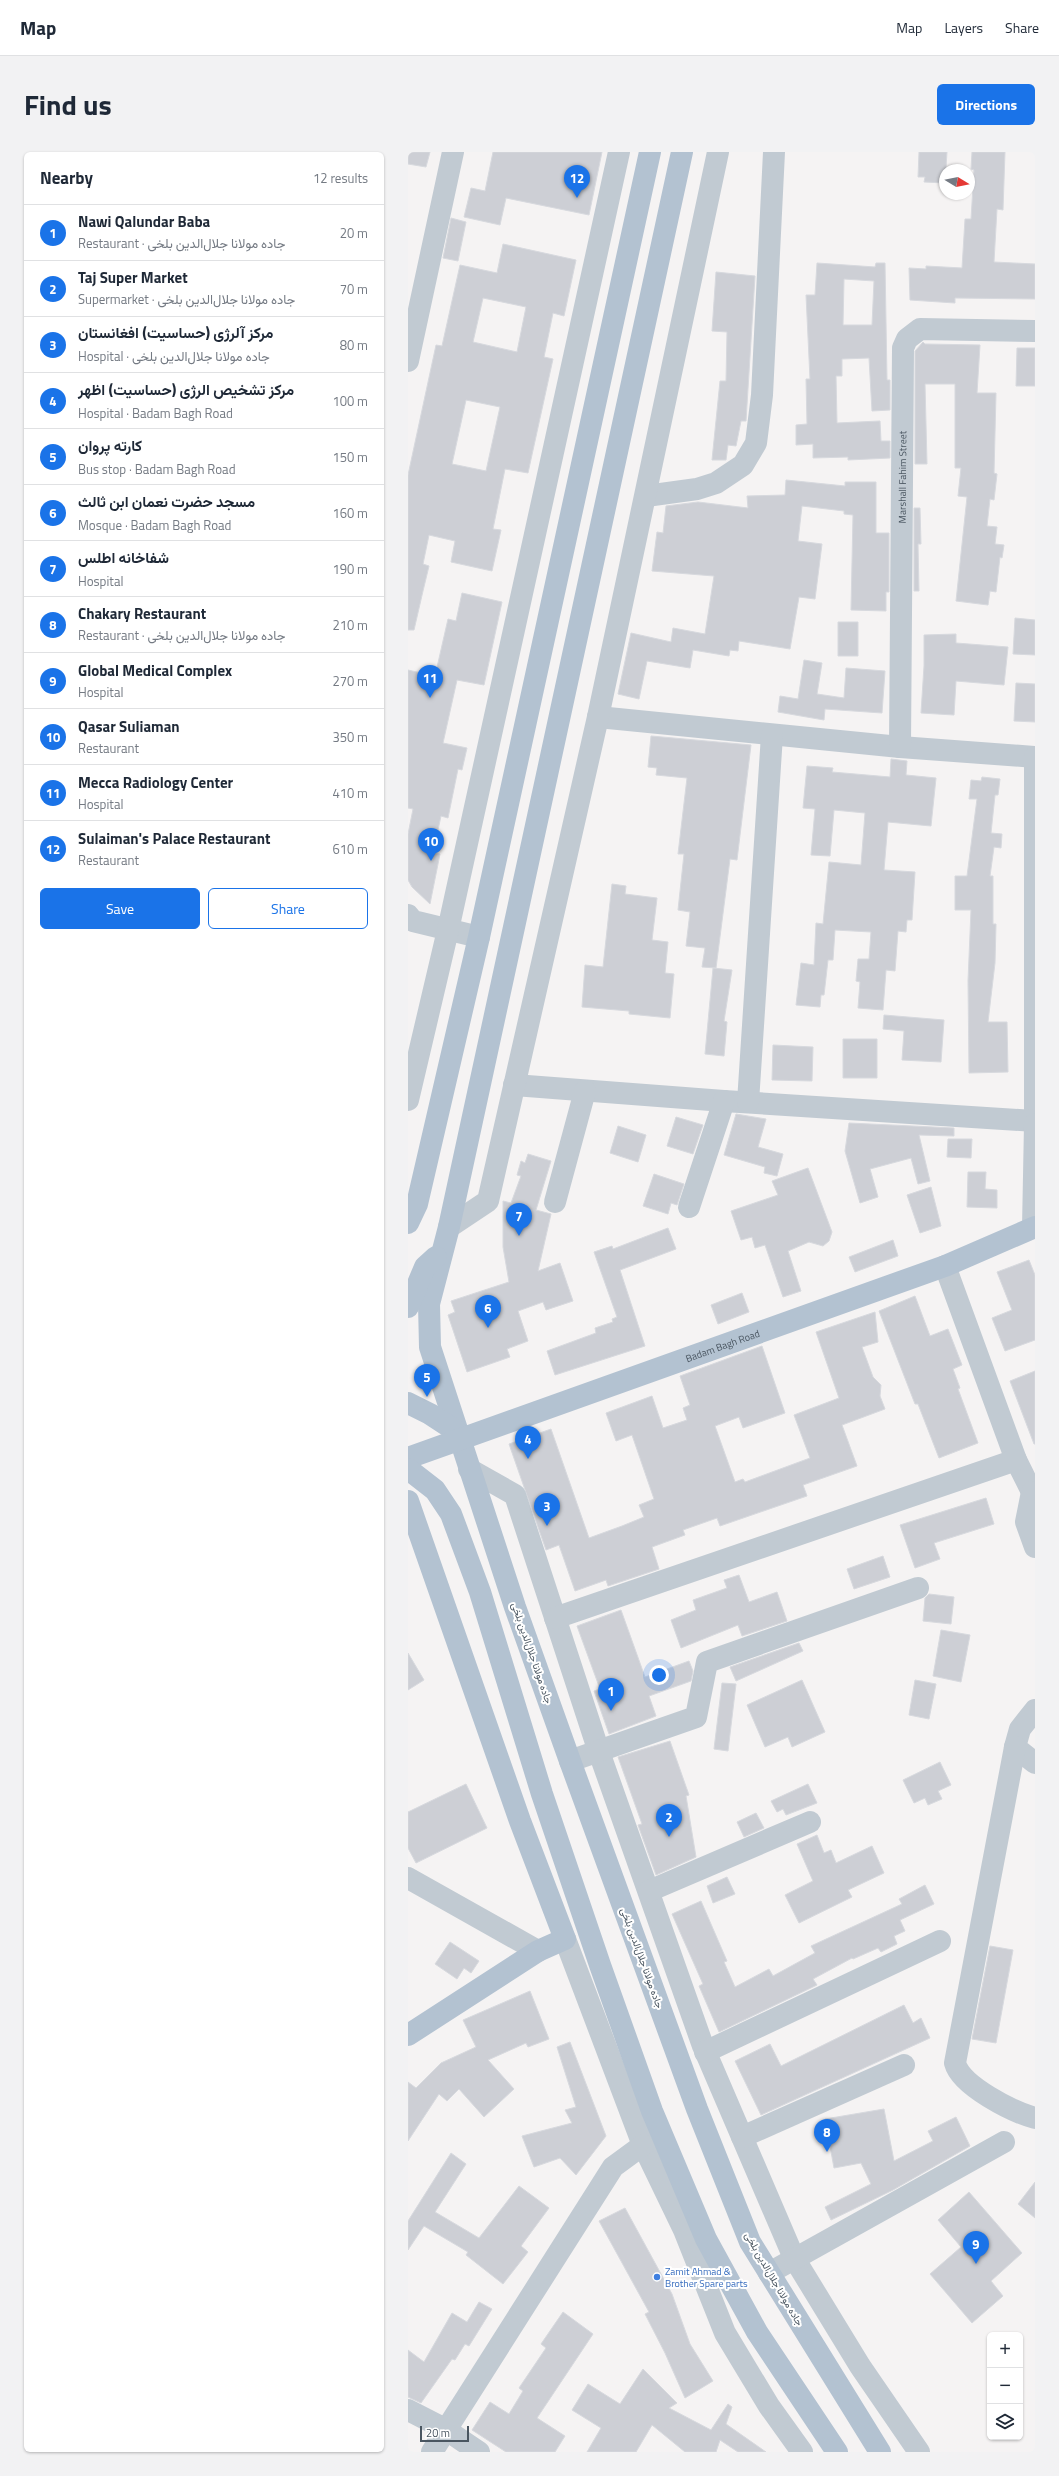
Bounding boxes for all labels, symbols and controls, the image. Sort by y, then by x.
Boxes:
text: Map [20,13,56,42]
text: Map [896,17,922,38]
text: Layers [944,17,983,38]
text: Share [1005,17,1039,38]
text: Find us [24,83,112,126]
button: Directions [937,84,1035,125]
north arrow [939,164,975,200]
text: Nearby [40,165,93,191]
pin: 12 [564,165,590,198]
text: 12 results [313,168,368,188]
text: Nawi Qalundar Baba [78,210,210,233]
text: 1 [49,223,57,243]
text: 20 m [340,223,368,243]
text: Restaurant · جاده مولانا جلال‌الدین بلخی [78,233,285,253]
text: Taj Super Market [78,266,188,289]
text: 2 [49,279,57,299]
text: 70 m [340,279,368,299]
text: Supermarket · جاده مولانا جلال‌الدین بلخی [78,289,295,309]
text: مرکز آلرژی (حساسیت) افغانستان [78,321,273,344]
text: 3 [49,335,57,355]
text: 80 m [340,335,368,355]
text: Hospital · جاده مولانا جلال‌الدین بلخی [78,346,270,366]
text: مرکز تشخیص الرژی (حساسیت) اظهر [78,378,294,401]
text: 4 [49,391,57,411]
text: 100 m [332,391,368,411]
text: Hospital · Badam Bagh Road [78,403,233,423]
street label: Marshall Fahim Street [894,430,910,523]
text: کارته پروان [78,434,142,457]
text: 5 [49,447,57,467]
text: 150 m [332,447,368,467]
text: Bus stop · Badam Bagh Road [78,459,236,479]
text: مسجد حضرت نعمان ابن ثالث [78,490,255,513]
text: 6 [49,503,57,523]
text: 160 m [332,503,368,523]
text: Mosque · Badam Bagh Road [78,515,231,535]
text: شفاخانه اطلس [78,546,169,569]
text: 7 [49,559,57,579]
text: 190 m [332,559,368,579]
text: Hospital [78,571,123,591]
text: Chakary Restaurant [78,602,206,625]
text: 8 [49,615,57,635]
text: 210 m [332,615,368,635]
text: Restaurant · جاده مولانا جلال‌الدین بلخی [78,625,285,645]
text: Global Medical Complex [78,659,232,682]
pin: 11 [417,665,443,698]
text: 9 [49,671,57,691]
text: 270 m [332,671,368,691]
text: Hospital [78,682,123,702]
text: Qasar Suliaman [78,715,180,738]
text: 10 [46,727,60,747]
text: 350 m [332,727,368,747]
text: Restaurant [78,738,139,758]
text: Mecca Radiology Center [78,771,233,794]
text: 11 [46,783,60,803]
text: 410 m [332,783,368,803]
text: Hospital [78,794,123,814]
text: Sulaiman's Palace Restaurant [78,827,270,850]
pin: 10 [418,828,444,861]
text: 12 [46,839,60,859]
text: 610 m [332,839,368,859]
text: Restaurant [78,850,139,870]
button: Save [40,888,200,929]
button: Share [208,888,368,929]
pin: 7 [506,1203,532,1236]
pin: 6 [475,1295,501,1328]
street label: Badam Bagh Road [683,1325,762,1366]
pin: 5 [414,1364,440,1397]
pin: 4 [515,1426,541,1459]
pin: 3 [534,1493,560,1526]
street label: جاده مولانا جلال‌الدین بلخی [508,1600,556,1706]
your location [649,1665,669,1685]
pin: 1 [598,1678,624,1711]
pin: 2 [656,1804,682,1837]
street label: جاده مولانا جلال‌الدین بلخی [617,1906,667,2011]
pin: 8 [814,2119,840,2152]
street label: جاده مولانا جلال‌الدین بلخی [741,2229,807,2329]
pin: 9 [963,2231,989,2264]
place label: Zamit Ahmad & Brother Spare parts [665,2264,748,2291]
marker: Zamit Ahmad & Brother Spare parts [652,2272,662,2282]
map controls [987,2332,1023,2440]
button: + [987,2332,1023,2368]
button: − [987,2368,1023,2404]
button: layers [987,2404,1023,2440]
scale bar [420,2424,469,2443]
text: 20 m [426,2425,450,2441]

